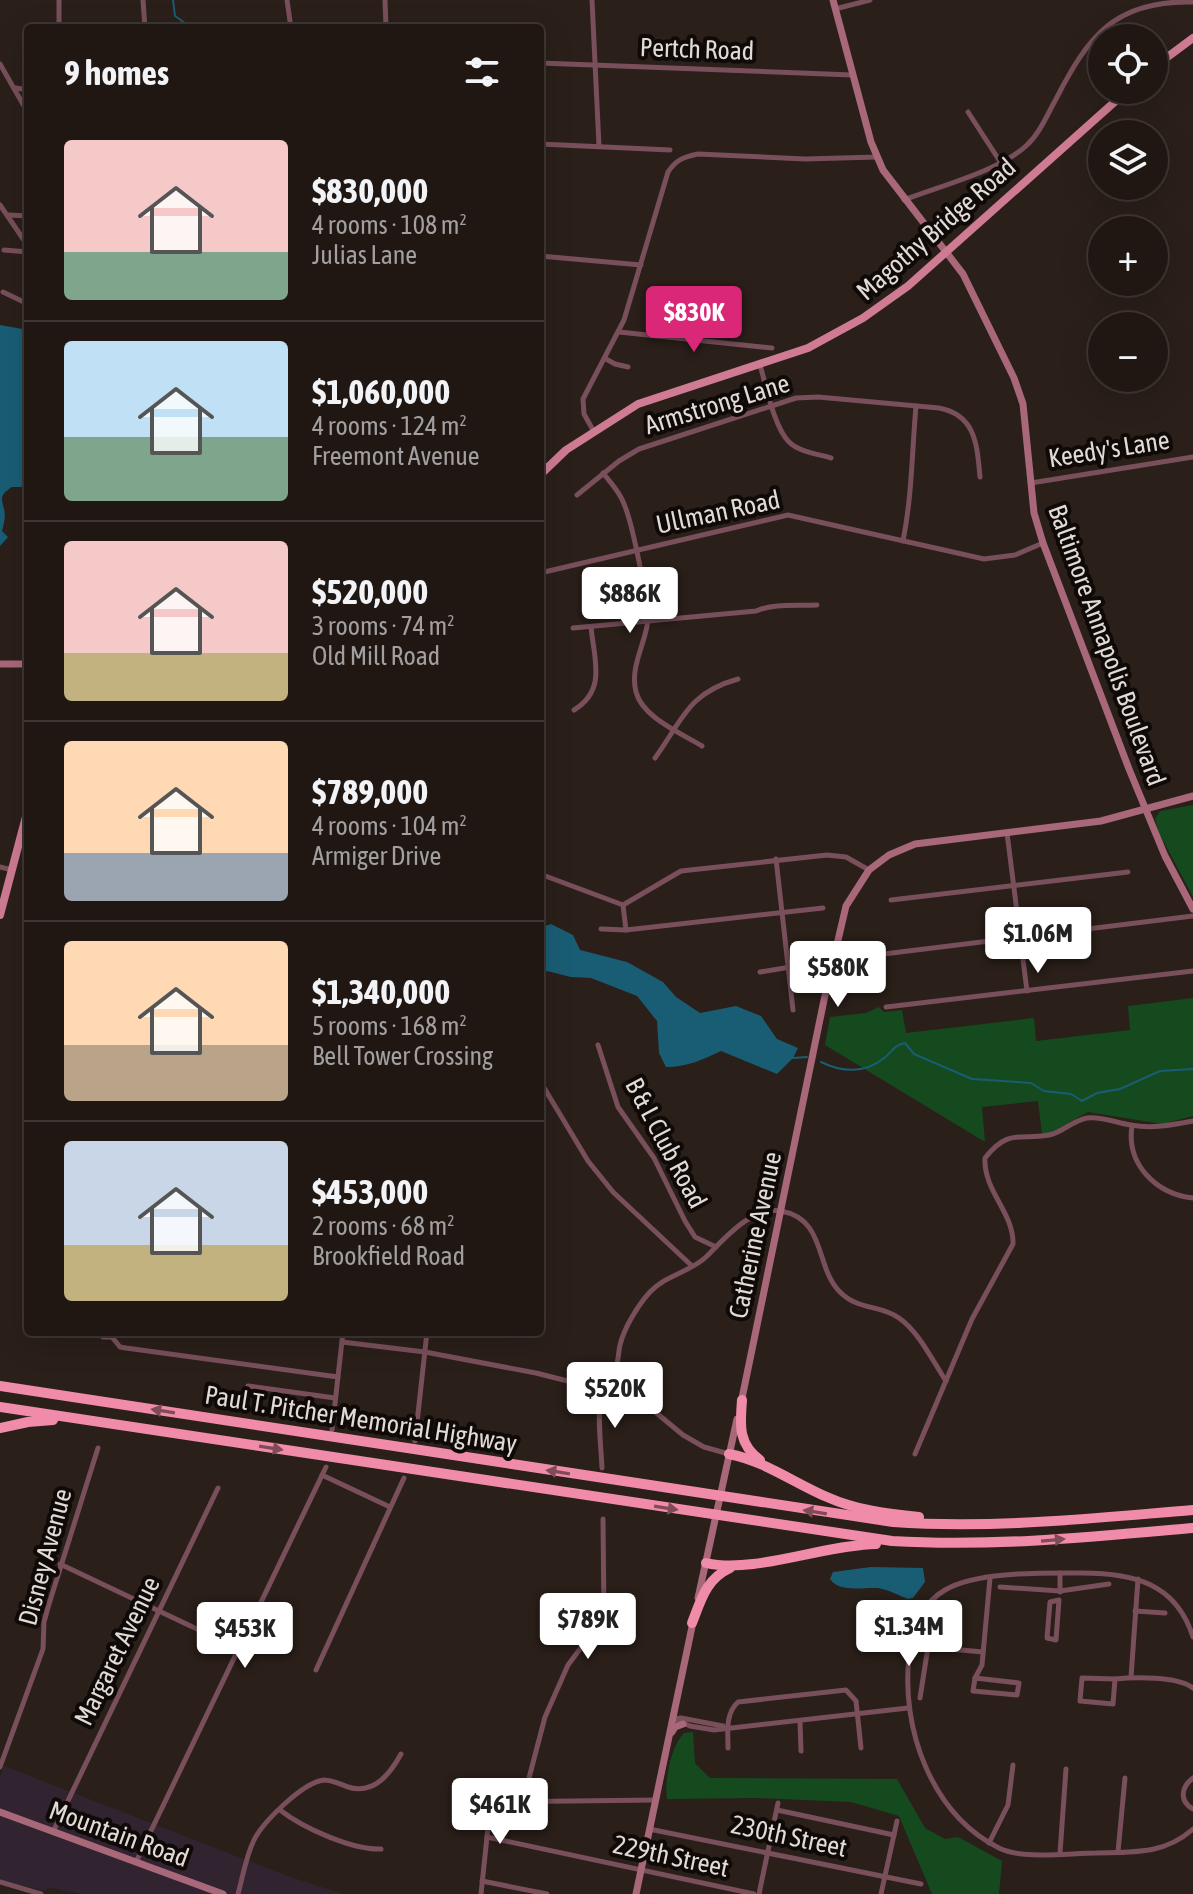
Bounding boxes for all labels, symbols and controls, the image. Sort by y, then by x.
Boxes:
map controls [1088,24,1168,392]
button: locate [1088,24,1168,104]
street label: Pertch Road [639,32,755,66]
icon: filters [460,50,504,94]
text: 9 homes [64,53,169,92]
button: layers [1088,120,1168,200]
street label: Magothy Bridge Road [850,152,1022,306]
text: $830,000 [312,171,428,210]
icon: home [128,172,224,268]
text: 4 rooms · 108 m² [312,210,467,240]
button: + [1088,216,1168,296]
text: Julias Lane [312,240,417,270]
pin: $830K [638,286,750,354]
text: $830K [664,297,724,327]
button: − [1088,312,1168,392]
street label: Armstrong Lane [641,368,793,440]
text: $1,060,000 [312,372,450,411]
icon: home [128,373,224,469]
text: 4 rooms · 124 m² [312,411,467,441]
street label: Keedy's Lane [1046,425,1172,473]
text: Freemont Avenue [312,441,480,471]
street label: Ullman Road [653,484,783,540]
street label: Baltimore Annapolis Boulevard [1042,500,1172,790]
pin: $886K [574,567,686,635]
text: $520,000 [312,572,428,611]
icon: home [128,573,224,669]
text: $886K [600,578,660,608]
text: 3 rooms · 74 m² [312,611,454,641]
text: Old Mill Road [312,641,440,671]
text: $789,000 [312,772,428,811]
icon: home [128,773,224,869]
text: 4 rooms · 104 m² [312,811,467,841]
text: Armiger Drive [312,841,441,871]
pin: $1.06M [973,907,1103,975]
text: $1.06M [1003,918,1073,948]
pin: $580K [782,941,894,1009]
text: $580K [808,952,868,982]
text: $1,340,000 [312,972,450,1011]
icon: home [128,973,224,1069]
text: 5 rooms · 168 m² [312,1011,467,1041]
text: Bell Tower Crossing [312,1041,493,1071]
street label: B & L Club Road [619,1073,713,1213]
street label: Catherine Avenue [723,1149,787,1321]
text: $453,000 [312,1172,428,1211]
icon: home [128,1173,224,1269]
text: 2 rooms · 68 m² [312,1211,454,1241]
text: Brookfield Road [312,1241,465,1271]
pin: $520K [559,1362,671,1430]
text: $520K [585,1373,645,1403]
street label: Paul T. Pitcher Memorial Highway [203,1379,519,1459]
one-way arrow [150,1404,175,1417]
one-way arrow [259,1442,284,1455]
one-way arrow [545,1465,570,1478]
street label: Disney Avenue [12,1485,78,1629]
one-way arrow [654,1502,679,1515]
one-way arrow [802,1505,827,1518]
one-way arrow [1041,1533,1066,1546]
street label: Margaret Avenue [68,1572,166,1730]
pin: $789K [532,1593,644,1661]
pin: $1.34M [844,1600,974,1668]
pin: $453K [189,1602,301,1670]
text: $789K [558,1604,618,1634]
text: $1.34M [874,1611,944,1641]
text: $453K [215,1613,275,1643]
pin: $461K [444,1778,556,1846]
text: $461K [470,1789,530,1819]
street label: Mountain Road [45,1795,193,1873]
street label: 230th Street [728,1809,850,1863]
street label: 229th Street [610,1829,732,1883]

